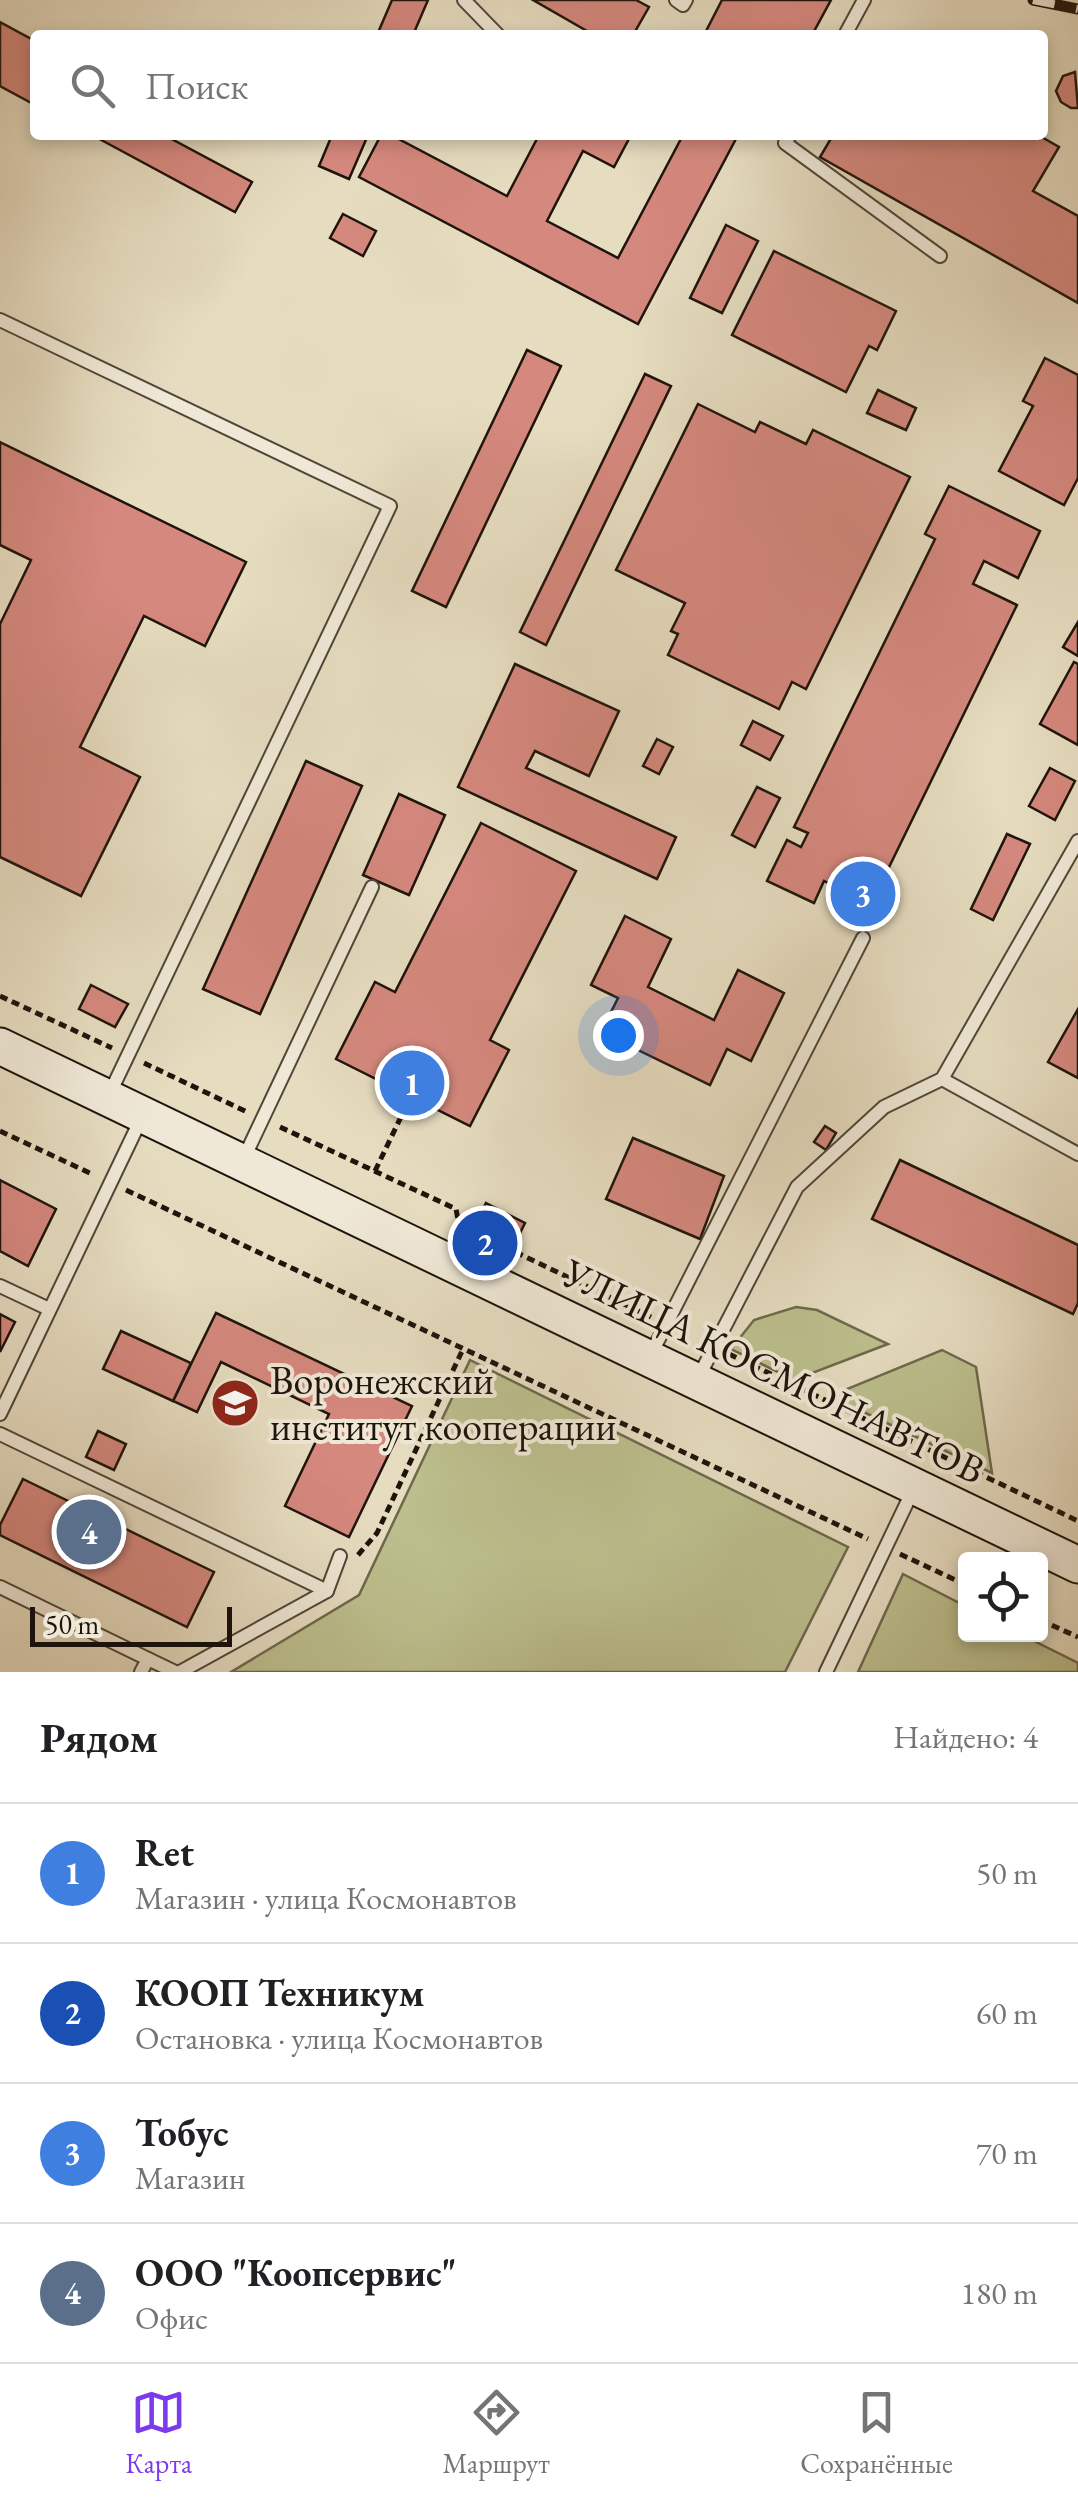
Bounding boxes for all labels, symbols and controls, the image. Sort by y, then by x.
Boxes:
search box [30,30,1048,140]
icon: search [65,58,120,113]
text: Поиск [145,61,248,110]
pin: 3 [830,856,896,932]
your location [593,1010,644,1061]
pin: 1 [380,1046,444,1120]
pin: 2 [452,1206,518,1280]
street label: УЛИЦА КОСМОНАВТОВ [554,1246,993,1496]
place label: Воронежский институт кооперации [270,1354,616,1452]
school or university icon: Воронежский институт кооперации [209,1377,261,1429]
pin: 4 [56,1494,122,1570]
map controls [958,1552,1048,1642]
button: locate [958,1552,1048,1642]
scale bar [30,1602,232,1646]
text: 50 m [45,1606,99,1642]
text: Рядом [40,1710,158,1765]
text: Найдено: 4 [893,1716,1038,1758]
text: Ret [135,1828,194,1877]
text: 1 [64,1852,81,1894]
text: 50 m [976,1852,1038,1894]
text: Магазин · улица Космонавтов [135,1877,517,1919]
text: КООП Техникум [135,1968,424,2017]
text: 2 [64,1992,81,2034]
text: 60 m [976,1992,1038,2034]
text: Остановка · улица Космонавтов [135,2017,543,2059]
text: Тобус [135,2108,229,2157]
text: 3 [64,2132,81,2174]
text: 70 m [976,2132,1038,2174]
text: Магазин [135,2157,246,2199]
text: ООО "Коопсервис" [135,2248,457,2297]
text: 4 [64,2272,81,2314]
text: 180 m [961,2272,1038,2314]
text: Офис [135,2297,208,2339]
tab: Карта [125,2385,192,2481]
tab: Маршрут [442,2385,550,2481]
tab: Сохранённые [800,2385,953,2481]

